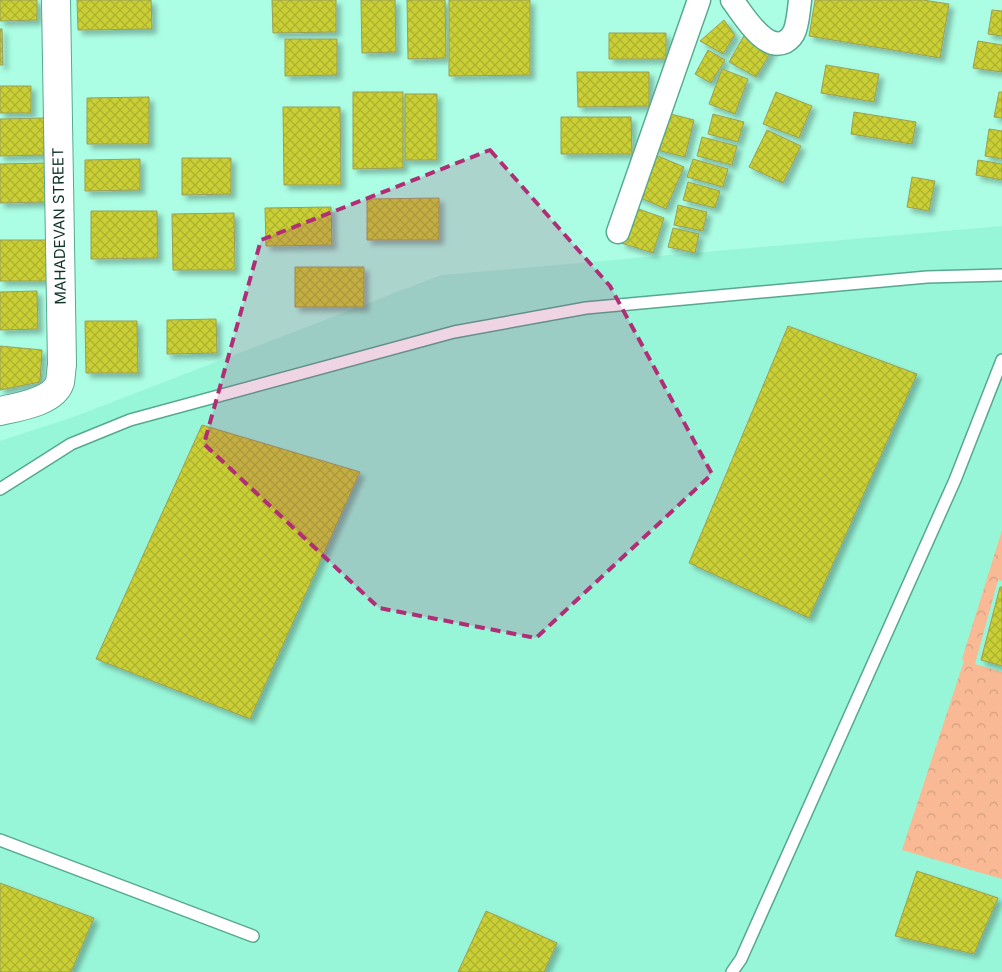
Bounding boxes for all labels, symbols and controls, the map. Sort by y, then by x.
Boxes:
street label: MAHADEVAN STREET [48,147,70,305]

